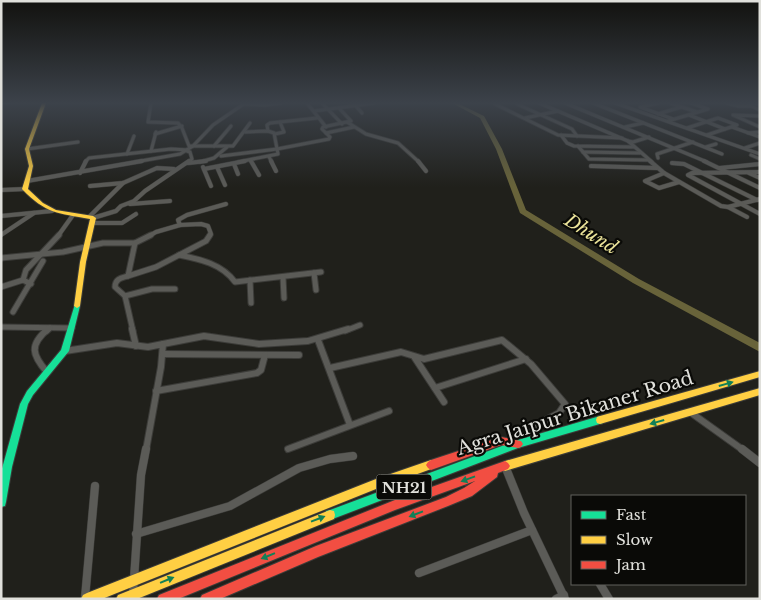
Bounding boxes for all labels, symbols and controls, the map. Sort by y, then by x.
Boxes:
water label: Dhund [560,209,622,259]
street label: Agra Jaipur Bikaner Road [453,366,696,460]
one-way arrow [718,379,733,387]
one-way arrow [650,418,665,426]
road number: NH21 [376,474,432,500]
one-way arrow [460,475,475,483]
legend [571,495,746,585]
text: Fast [616,505,647,524]
one-way arrow [409,510,423,518]
one-way arrow [311,515,325,523]
text: Slow [616,530,653,549]
one-way arrow [261,553,275,561]
text: Jam [614,555,646,574]
one-way arrow [160,576,174,584]

